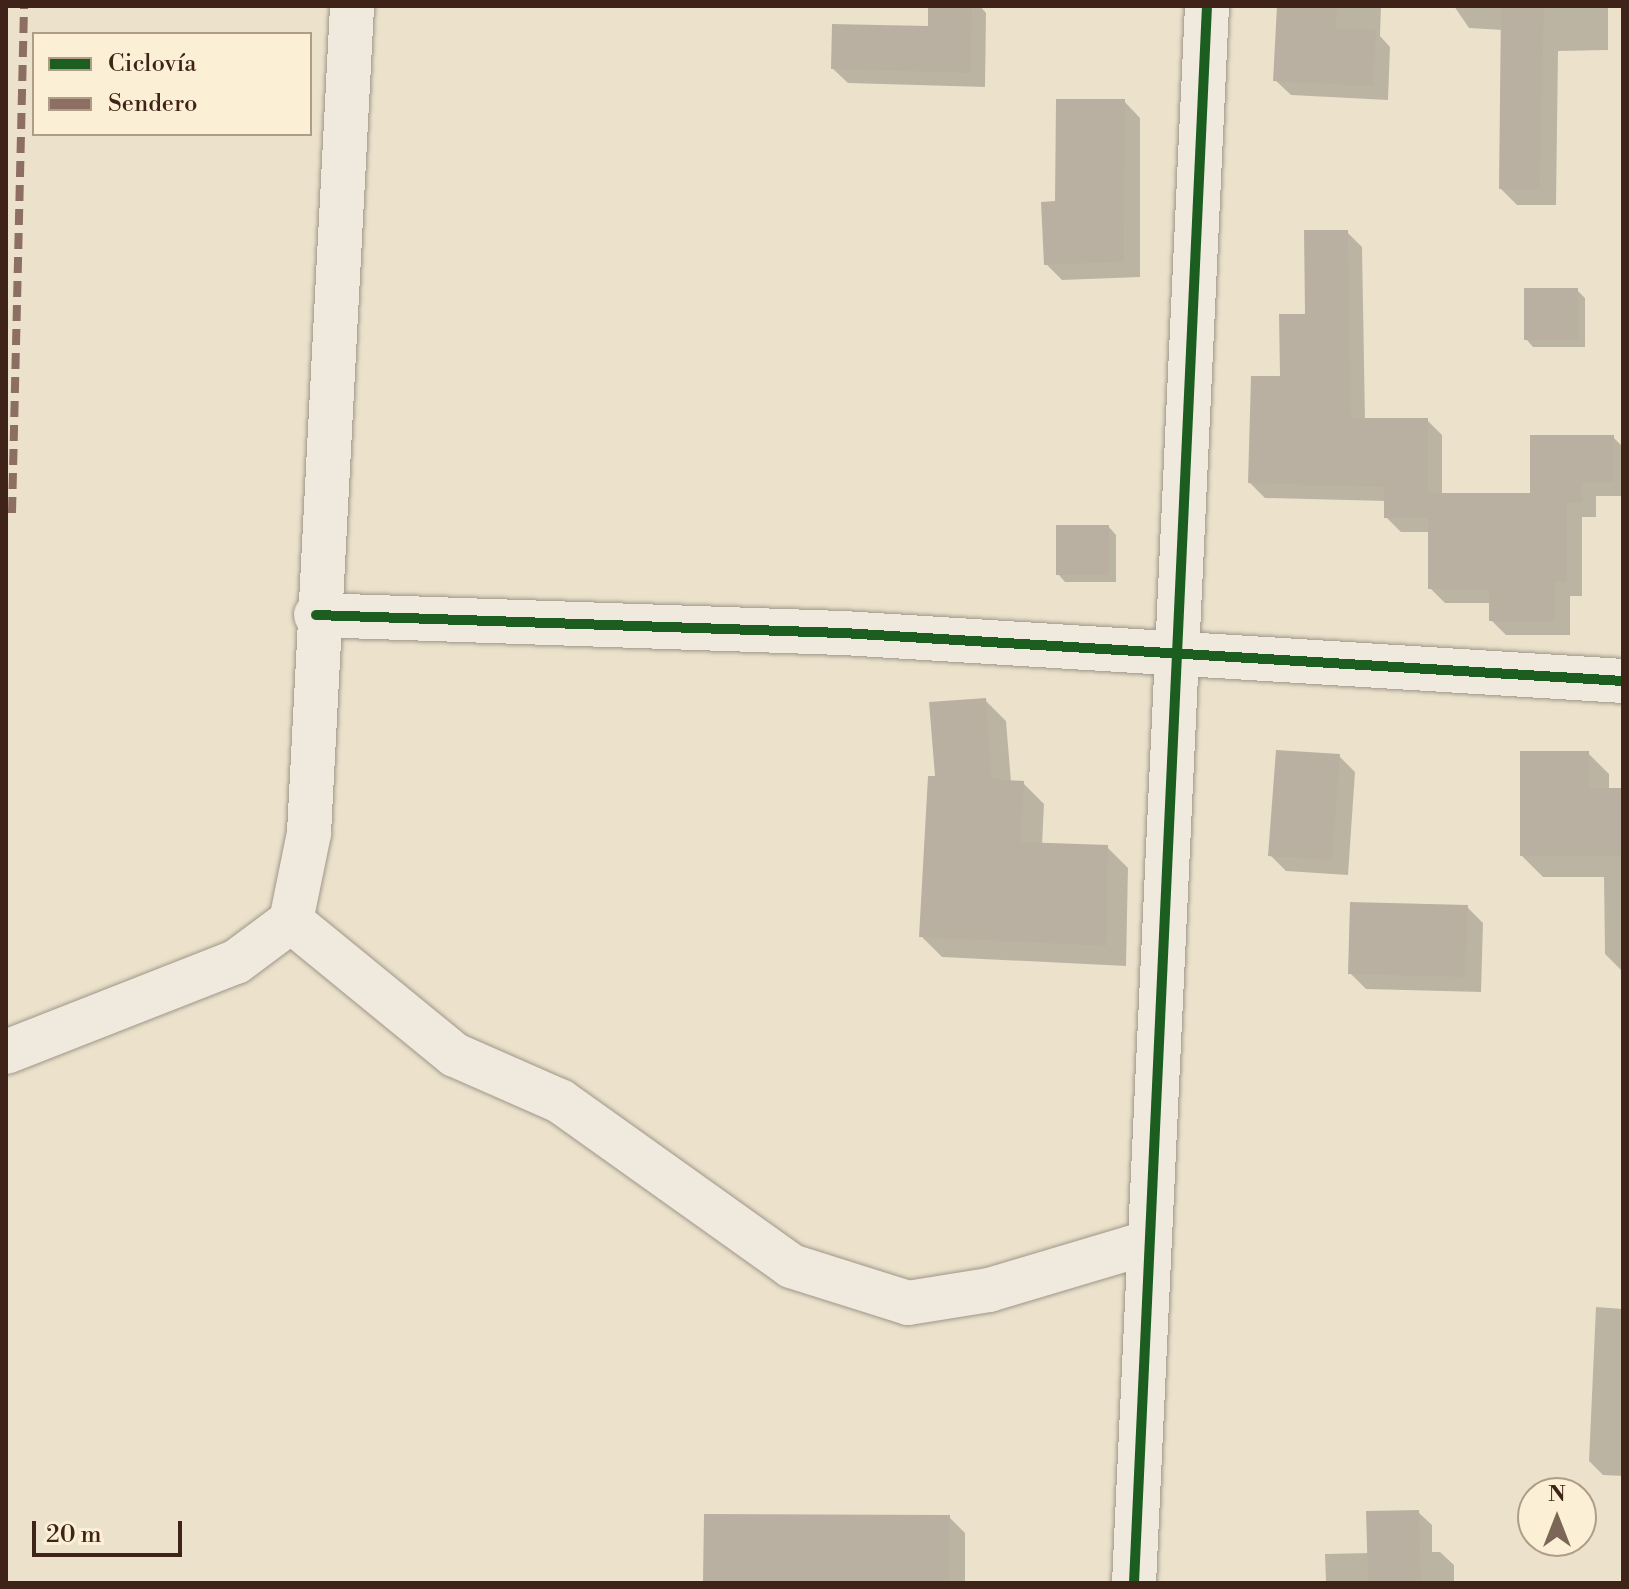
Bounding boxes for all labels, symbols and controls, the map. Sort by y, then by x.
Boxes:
legend [32,32,312,136]
text: Ciclovía [108,49,196,79]
text: Sendero [108,89,198,119]
north arrow [1517,1477,1597,1557]
text: N [1548,1481,1566,1508]
scale bar [36,1505,186,1555]
text: 20 m [46,1520,102,1550]

